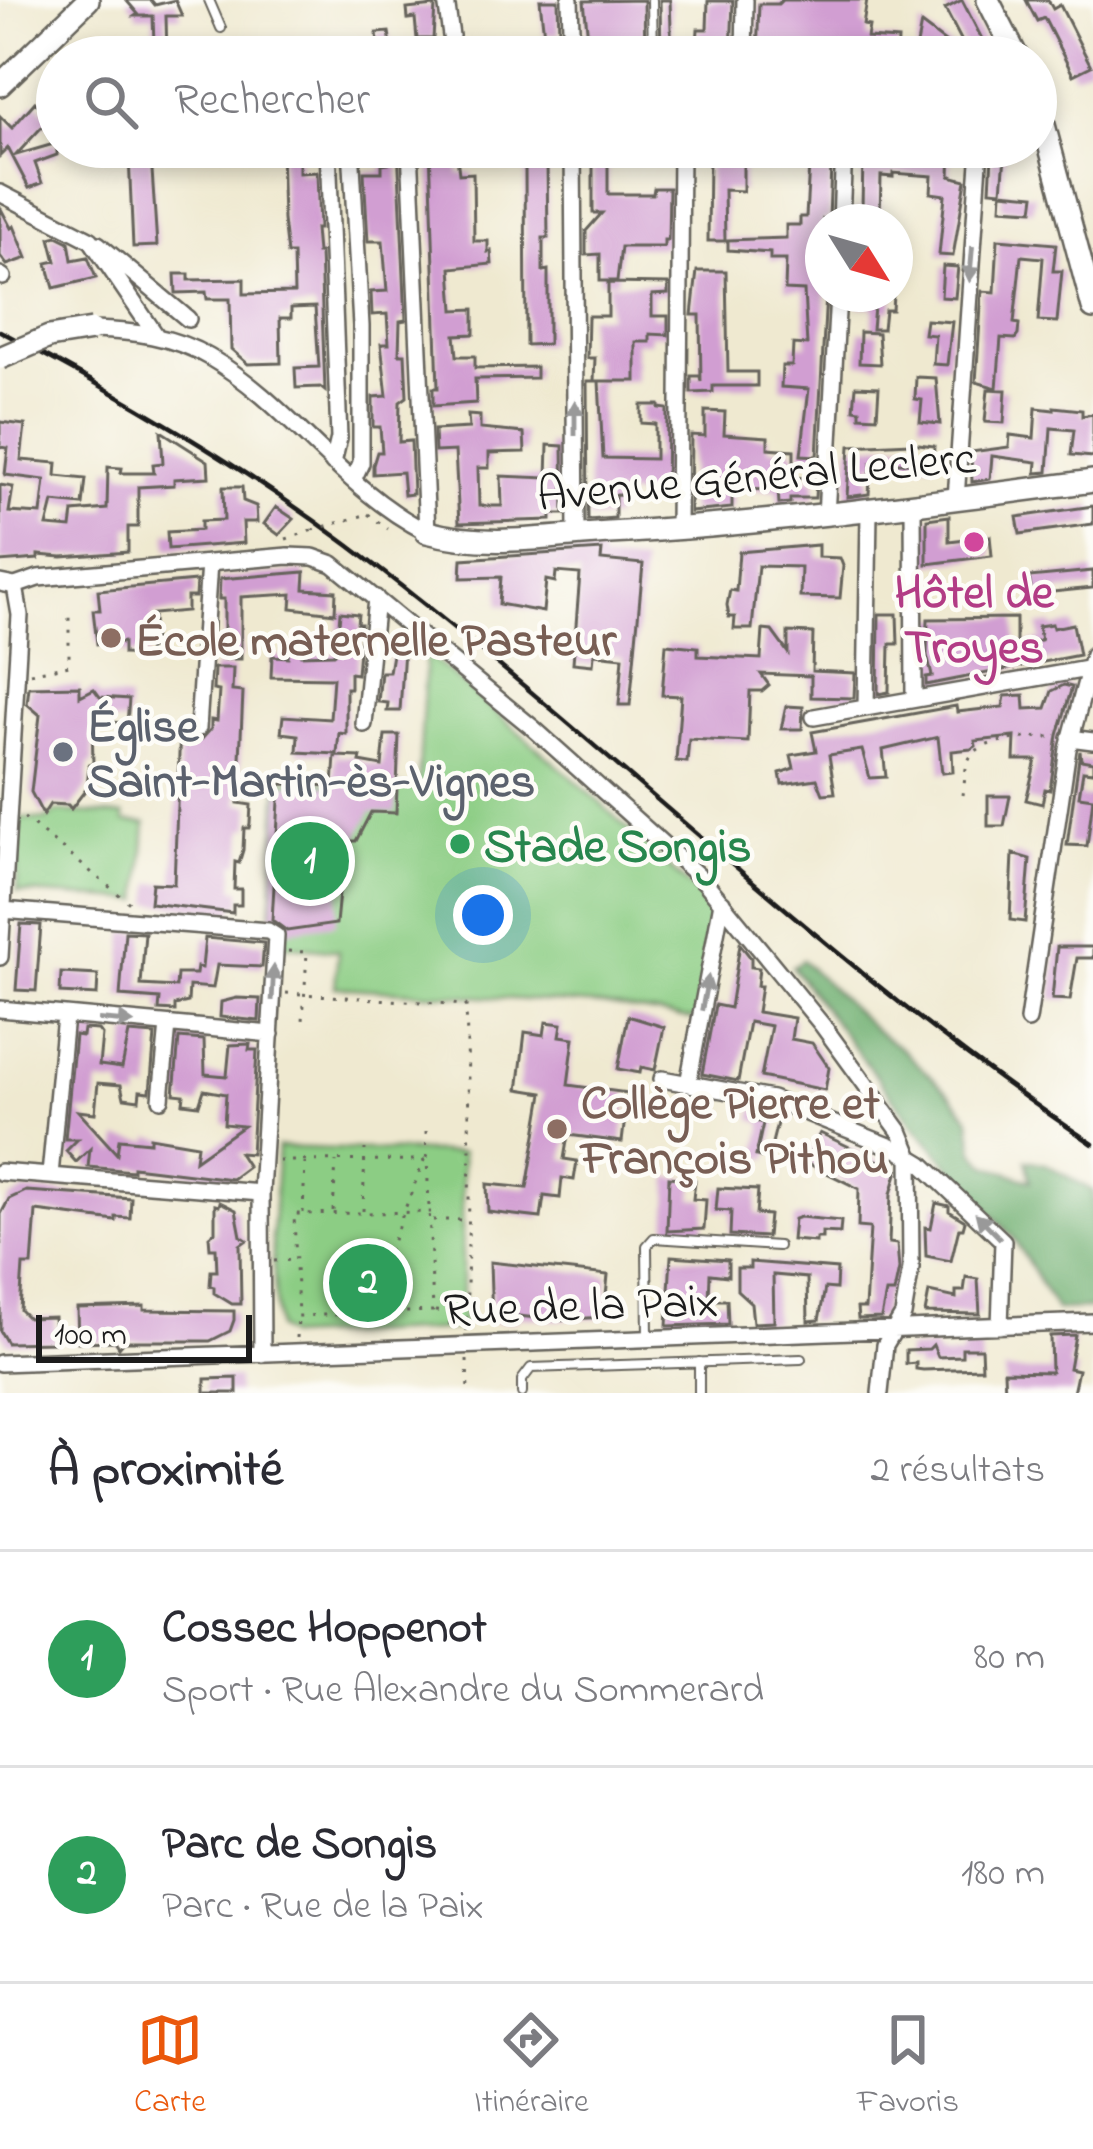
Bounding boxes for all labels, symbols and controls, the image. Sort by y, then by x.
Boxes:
search box [36,36,1057,168]
icon: search [78,69,144,135]
text: Rechercher [174,69,370,135]
north arrow [805,204,913,312]
one-way arrow [961,246,980,283]
one-way arrow [565,398,585,436]
street label: Avenue Général Leclerc [534,425,979,533]
marker: Hôtel de Troyes [961,529,987,555]
place label: Hôtel de Troyes [894,560,1055,685]
place label: École maternelle Pasteur [135,608,617,678]
marker: École maternelle Pasteur [98,625,124,651]
place label: Église Saint-Martin-ès-Vignes [87,694,535,821]
marker: Église Saint-Martin-ès-Vignes [50,739,76,765]
place label: Stade Songis [484,814,751,886]
pin: 1 [271,816,349,906]
marker: Stade Songis [447,831,473,857]
your location [453,885,513,945]
one-way arrow [264,964,283,1001]
one-way arrow [696,974,715,1011]
one-way arrow [98,1012,136,1031]
place label: Collège Pierre et François Pithou [579,1071,889,1196]
marker: Collège Pierre et François Pithou [544,1116,570,1142]
one-way arrow [975,1212,1003,1241]
pin: 2 [329,1238,407,1328]
street label: Rue de la Paix [443,1268,720,1348]
scale bar [36,1309,252,1362]
text: 100 m [54,1312,127,1360]
text: À proximité [48,1434,283,1509]
text: 2 résultats [871,1443,1045,1500]
text: Cossec Hoppenot [162,1597,487,1663]
text: 1 [81,1630,93,1687]
text: 80 m [974,1630,1045,1687]
text: Sport · Rue Alexandre du Sommerard [162,1663,764,1720]
text: Parc de Songis [162,1813,437,1879]
text: 2 [77,1846,97,1903]
text: 180 m [961,1846,1045,1903]
text: Parc · Rue de la Paix [162,1879,484,1936]
tab: Carte [134,2007,206,2127]
tab: Itinéraire [474,2007,589,2127]
tab: Favoris [857,2007,959,2127]

